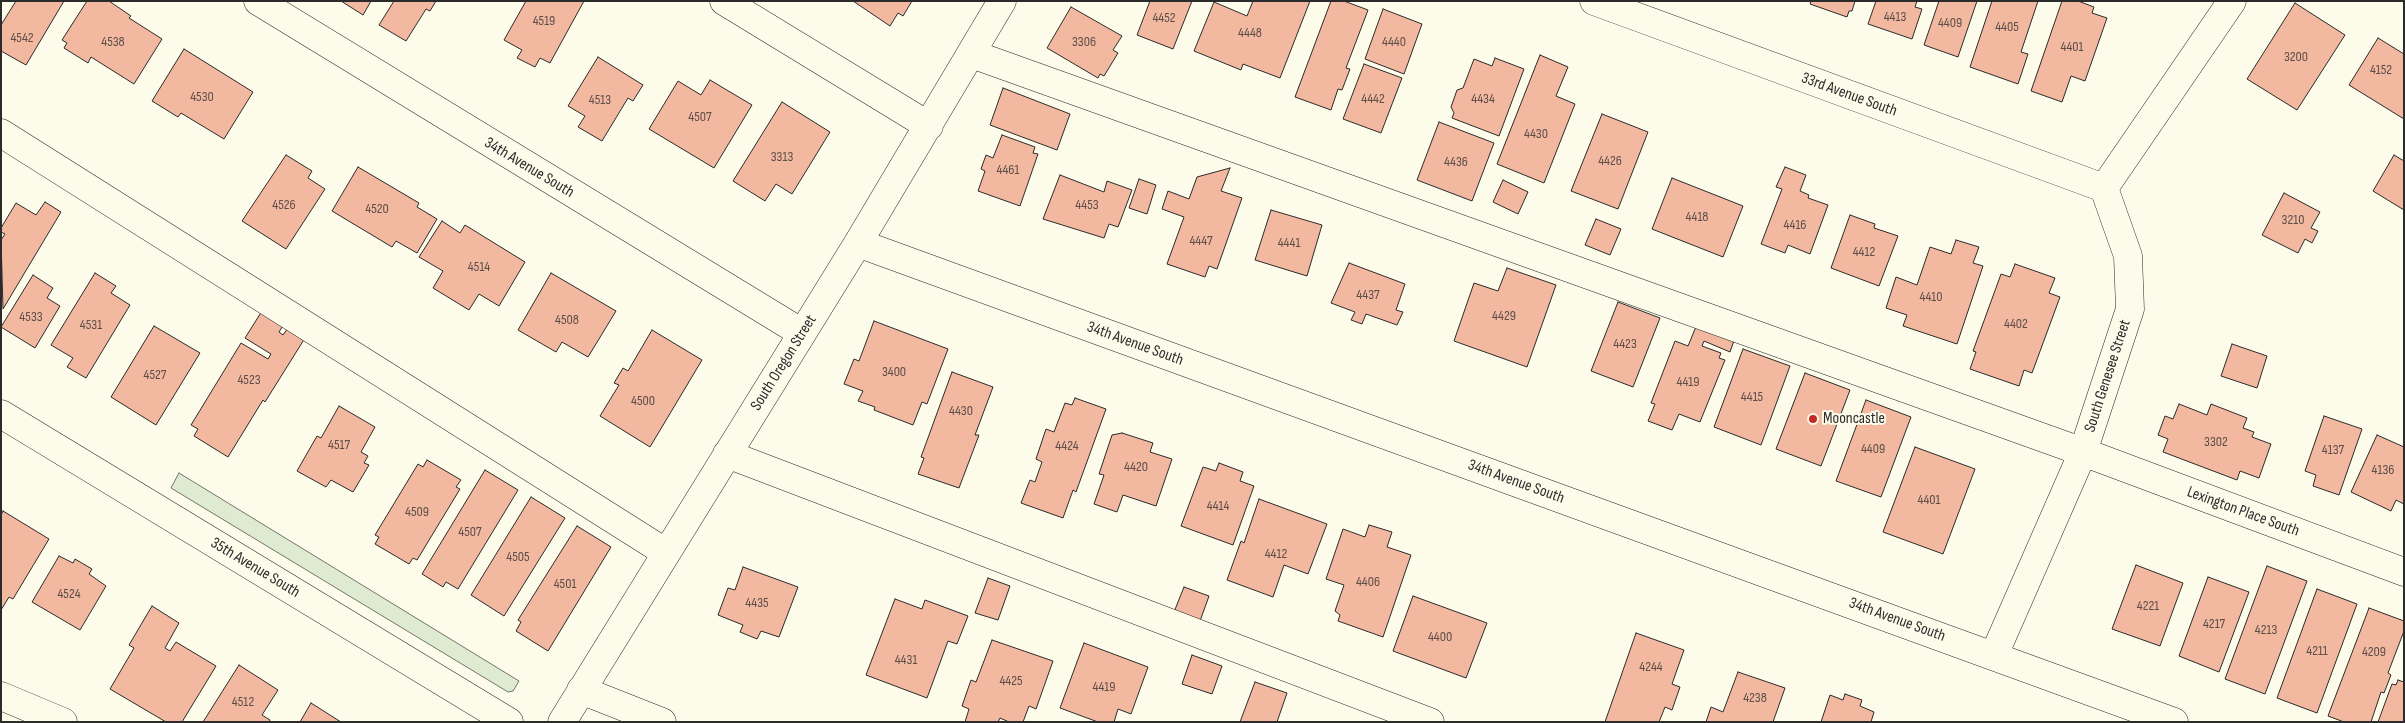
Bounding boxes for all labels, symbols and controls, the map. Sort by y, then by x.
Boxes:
house number: 4413 [1884,9,1906,25]
house number: 4452 [1152,10,1176,26]
house number: 4519 [533,13,555,29]
house number: 4409 [1938,15,1962,31]
house number: 4405 [1995,19,2019,35]
house number: 4448 [1238,25,1262,41]
house number: 4542 [10,30,34,46]
house number: 4538 [101,34,125,50]
house number: 3306 [1072,34,1096,50]
house number: 4440 [1382,34,1406,50]
house number: 4401 [2061,39,2083,55]
house number: 3200 [2284,49,2308,65]
house number: 4152 [2370,62,2392,78]
street label: 33rd Avenue South [1798,69,1900,121]
house number: 4530 [190,89,214,105]
house number: 4442 [1361,91,1385,107]
house number: 4434 [1471,91,1495,107]
house number: 4513 [589,92,611,108]
house number: 4507 [688,109,712,125]
house number: 4430 [1524,126,1548,142]
street label: 34th Avenue South [481,134,577,202]
house number: 3313 [771,149,793,165]
house number: 4426 [1598,153,1622,169]
house number: 4436 [1444,154,1468,170]
house number: 4461 [997,162,1019,178]
house number: 4526 [272,197,296,213]
house number: 4453 [1075,197,1099,213]
house number: 4520 [365,201,389,217]
house number: 4418 [1686,209,1708,225]
house number: 3210 [2282,212,2304,228]
house number: 4416 [1784,217,1806,233]
house number: 4447 [1189,233,1213,249]
house number: 4441 [1278,235,1300,251]
house number: 4412 [1853,244,1875,260]
house number: 4514 [468,259,490,275]
house number: 4437 [1356,287,1380,303]
house number: 4410 [1920,289,1942,305]
house number: 4429 [1492,308,1516,324]
house number: 4533 [19,309,43,325]
house number: 4508 [555,312,579,328]
street label: South Oregon Street [747,312,821,414]
house number: 4402 [2004,316,2028,332]
house number: 4531 [80,317,102,333]
street label: South Genesee Street [2081,317,2135,435]
street label: 34th Avenue South [1084,318,1186,370]
house number: 4423 [1613,336,1637,352]
house number: 3400 [882,364,906,380]
house number: 4527 [144,367,166,383]
house number: 4523 [237,372,261,388]
house number: 4419 [1677,374,1699,390]
house number: 4415 [1741,389,1763,405]
house number: 4500 [631,393,655,409]
house number: 4430 [949,403,973,419]
place label: Mooncastle [1823,409,1885,429]
marker: Mooncastle [1807,413,1819,425]
house number: 3302 [2204,434,2228,450]
house number: 4517 [328,437,350,453]
house number: 4424 [1055,438,1079,454]
house number: 4409 [1861,441,1885,457]
house number: 4137 [2322,442,2344,458]
street label: 34th Avenue South [1465,456,1567,508]
house number: 4420 [1124,459,1148,475]
house number: 4136 [2372,462,2394,478]
street label: Lexington Place South [2184,483,2302,541]
house number: 4401 [1918,492,1940,508]
house number: 4414 [1207,498,1229,514]
house number: 4509 [405,504,429,520]
house number: 4507 [458,524,482,540]
street label: 35th Avenue South [207,534,303,602]
house number: 4412 [1265,546,1287,562]
house number: 4505 [506,549,530,565]
house number: 4406 [1356,574,1380,590]
house number: 4501 [554,576,576,592]
house number: 4524 [57,586,81,602]
street label: 34th Avenue South [1846,594,1948,646]
house number: 4435 [745,595,769,611]
house number: 4221 [2137,598,2159,614]
house number: 4217 [2203,616,2225,632]
house number: 4213 [2255,622,2277,638]
house number: 4400 [1428,629,1452,645]
house number: 4211 [2306,643,2328,659]
house number: 4209 [2362,644,2386,660]
house number: 4431 [895,652,917,668]
house number: 4244 [1639,659,1663,675]
house number: 4425 [999,673,1023,689]
house number: 4419 [1093,679,1115,695]
house number: 4238 [1743,690,1767,706]
house number: 4512 [232,694,254,710]

